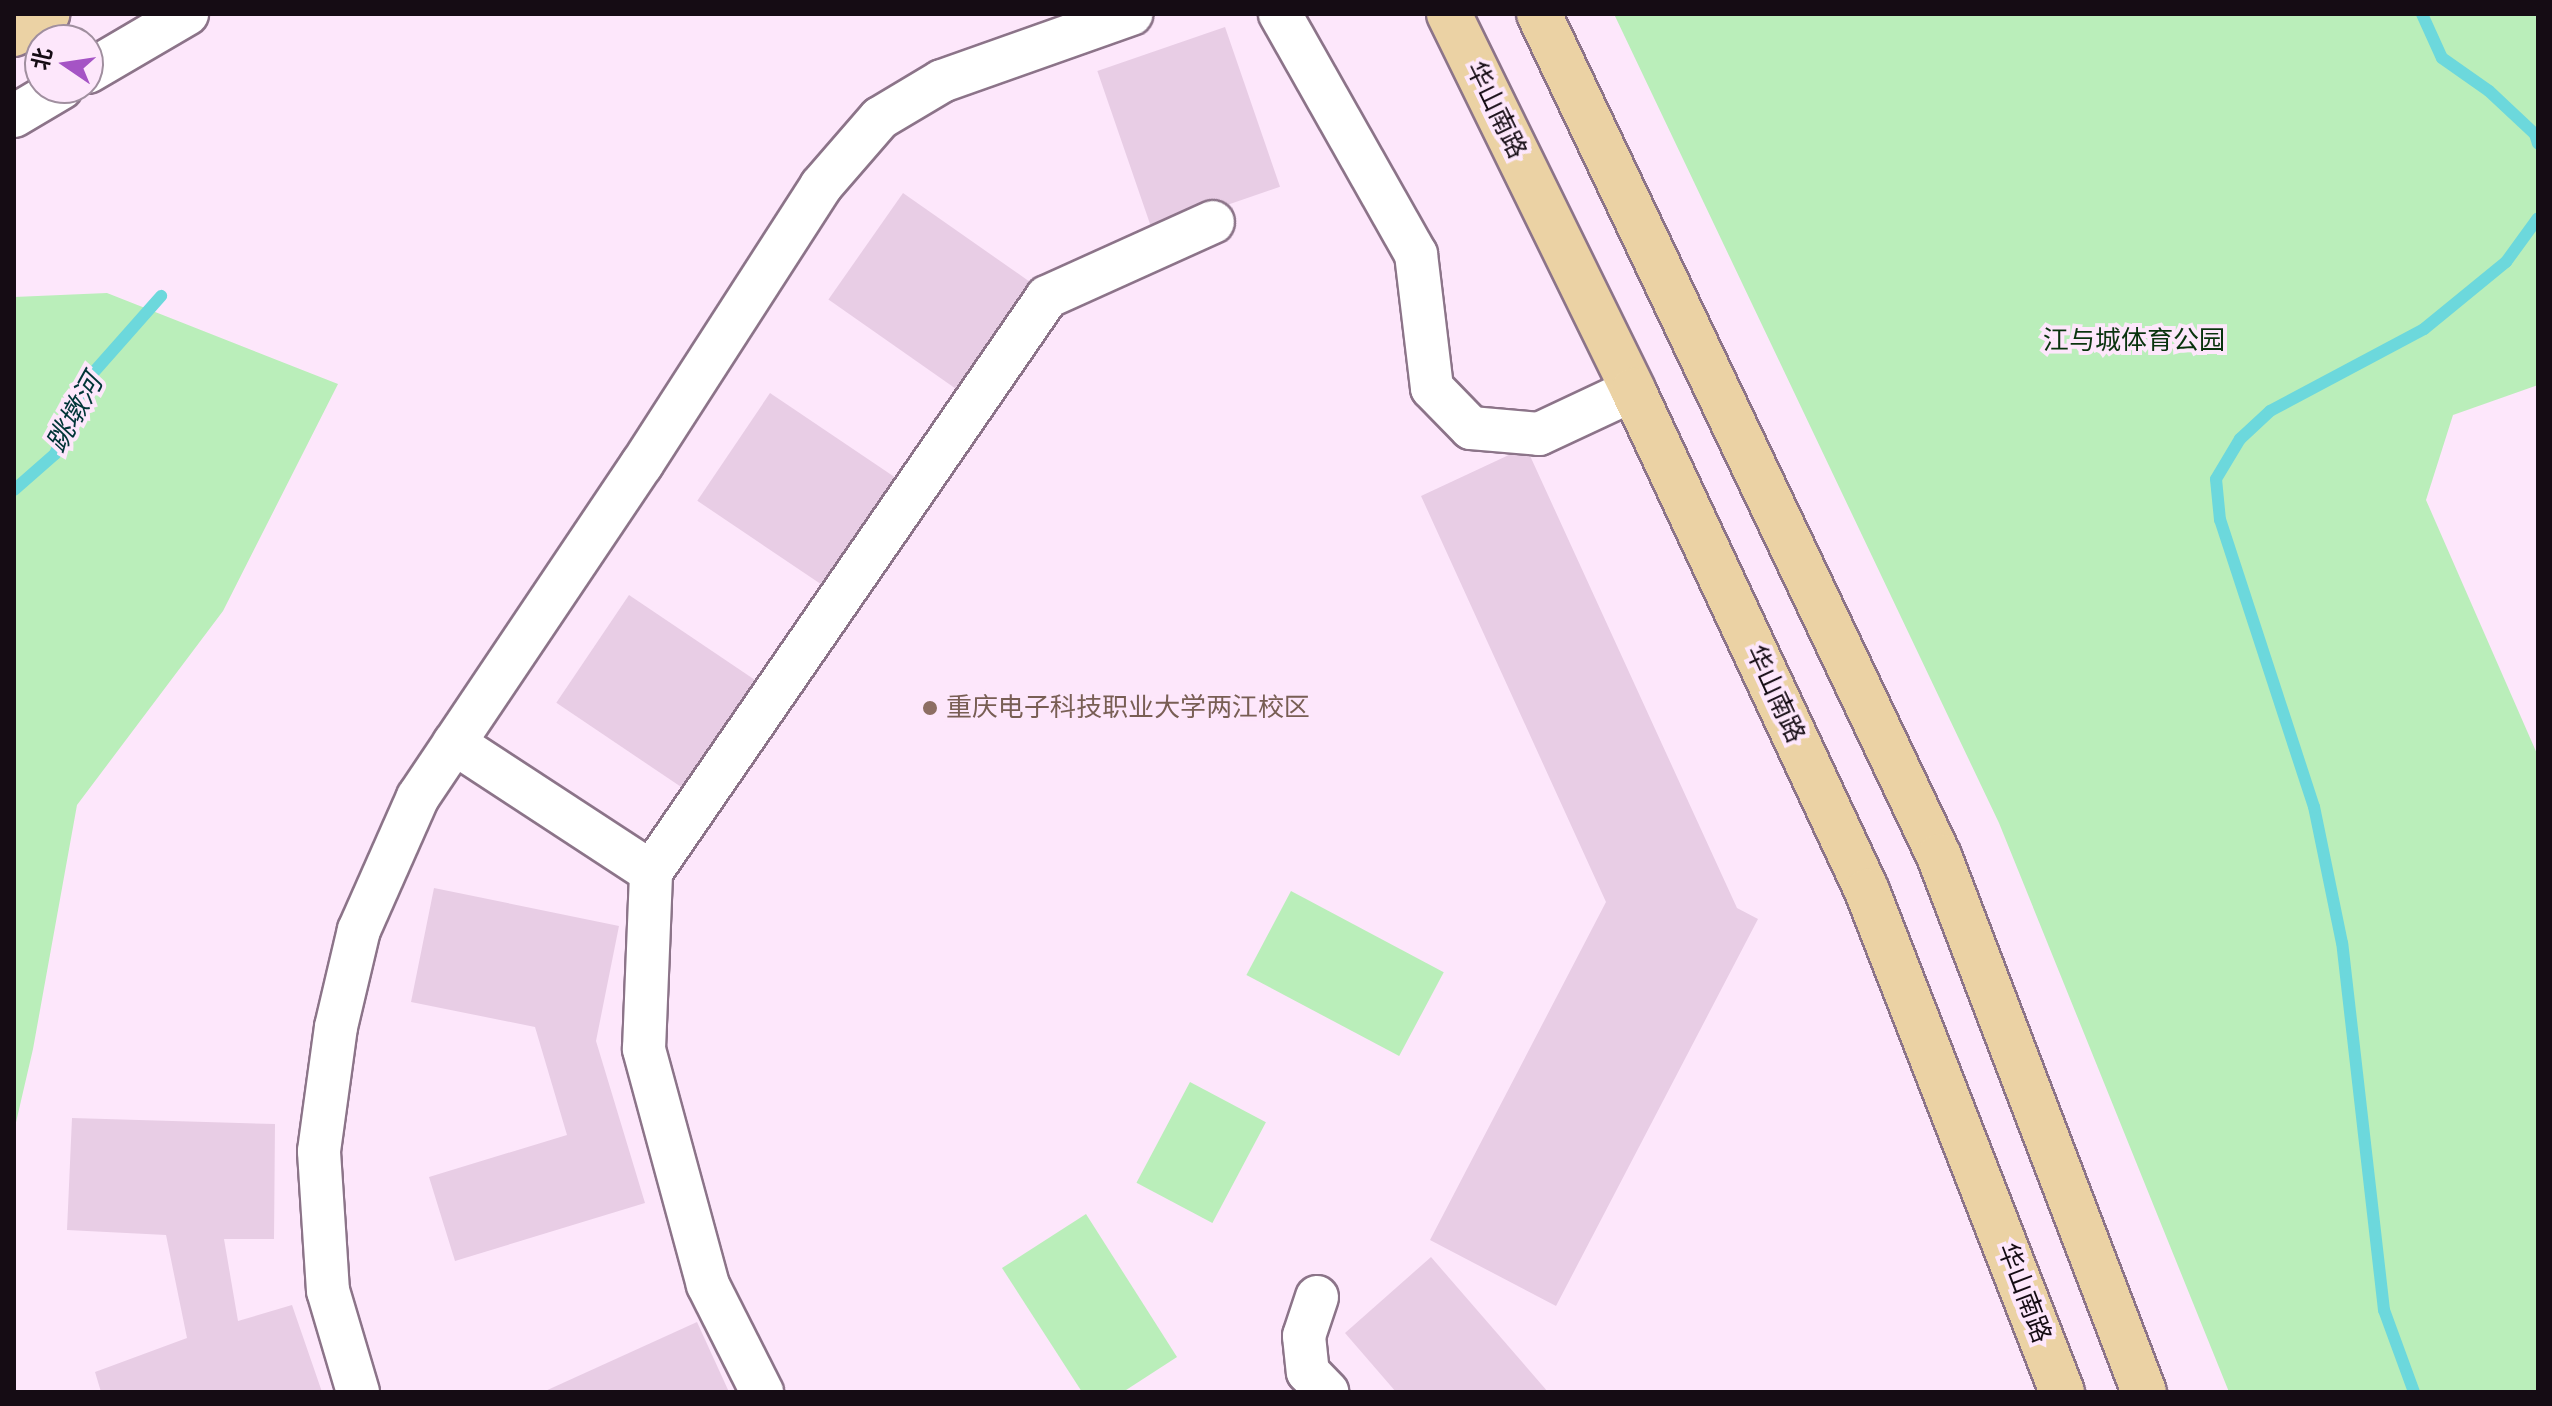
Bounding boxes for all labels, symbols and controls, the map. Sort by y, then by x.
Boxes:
north arrow [24,24,104,104]
text: 北 [26,45,58,73]
street label: 华山南路 [1459,56,1533,164]
park label: 江与城体育公园 [2043,325,2225,357]
water label: 跳墩河 [39,368,109,458]
street label: 华山南路 [1739,640,1811,748]
place label: 重庆电子科技职业大学两江校区 [946,692,1310,724]
marker: 重庆电子科技职业大学两江校区 [921,699,939,717]
street label: 华山南路 [1991,1239,2057,1347]

